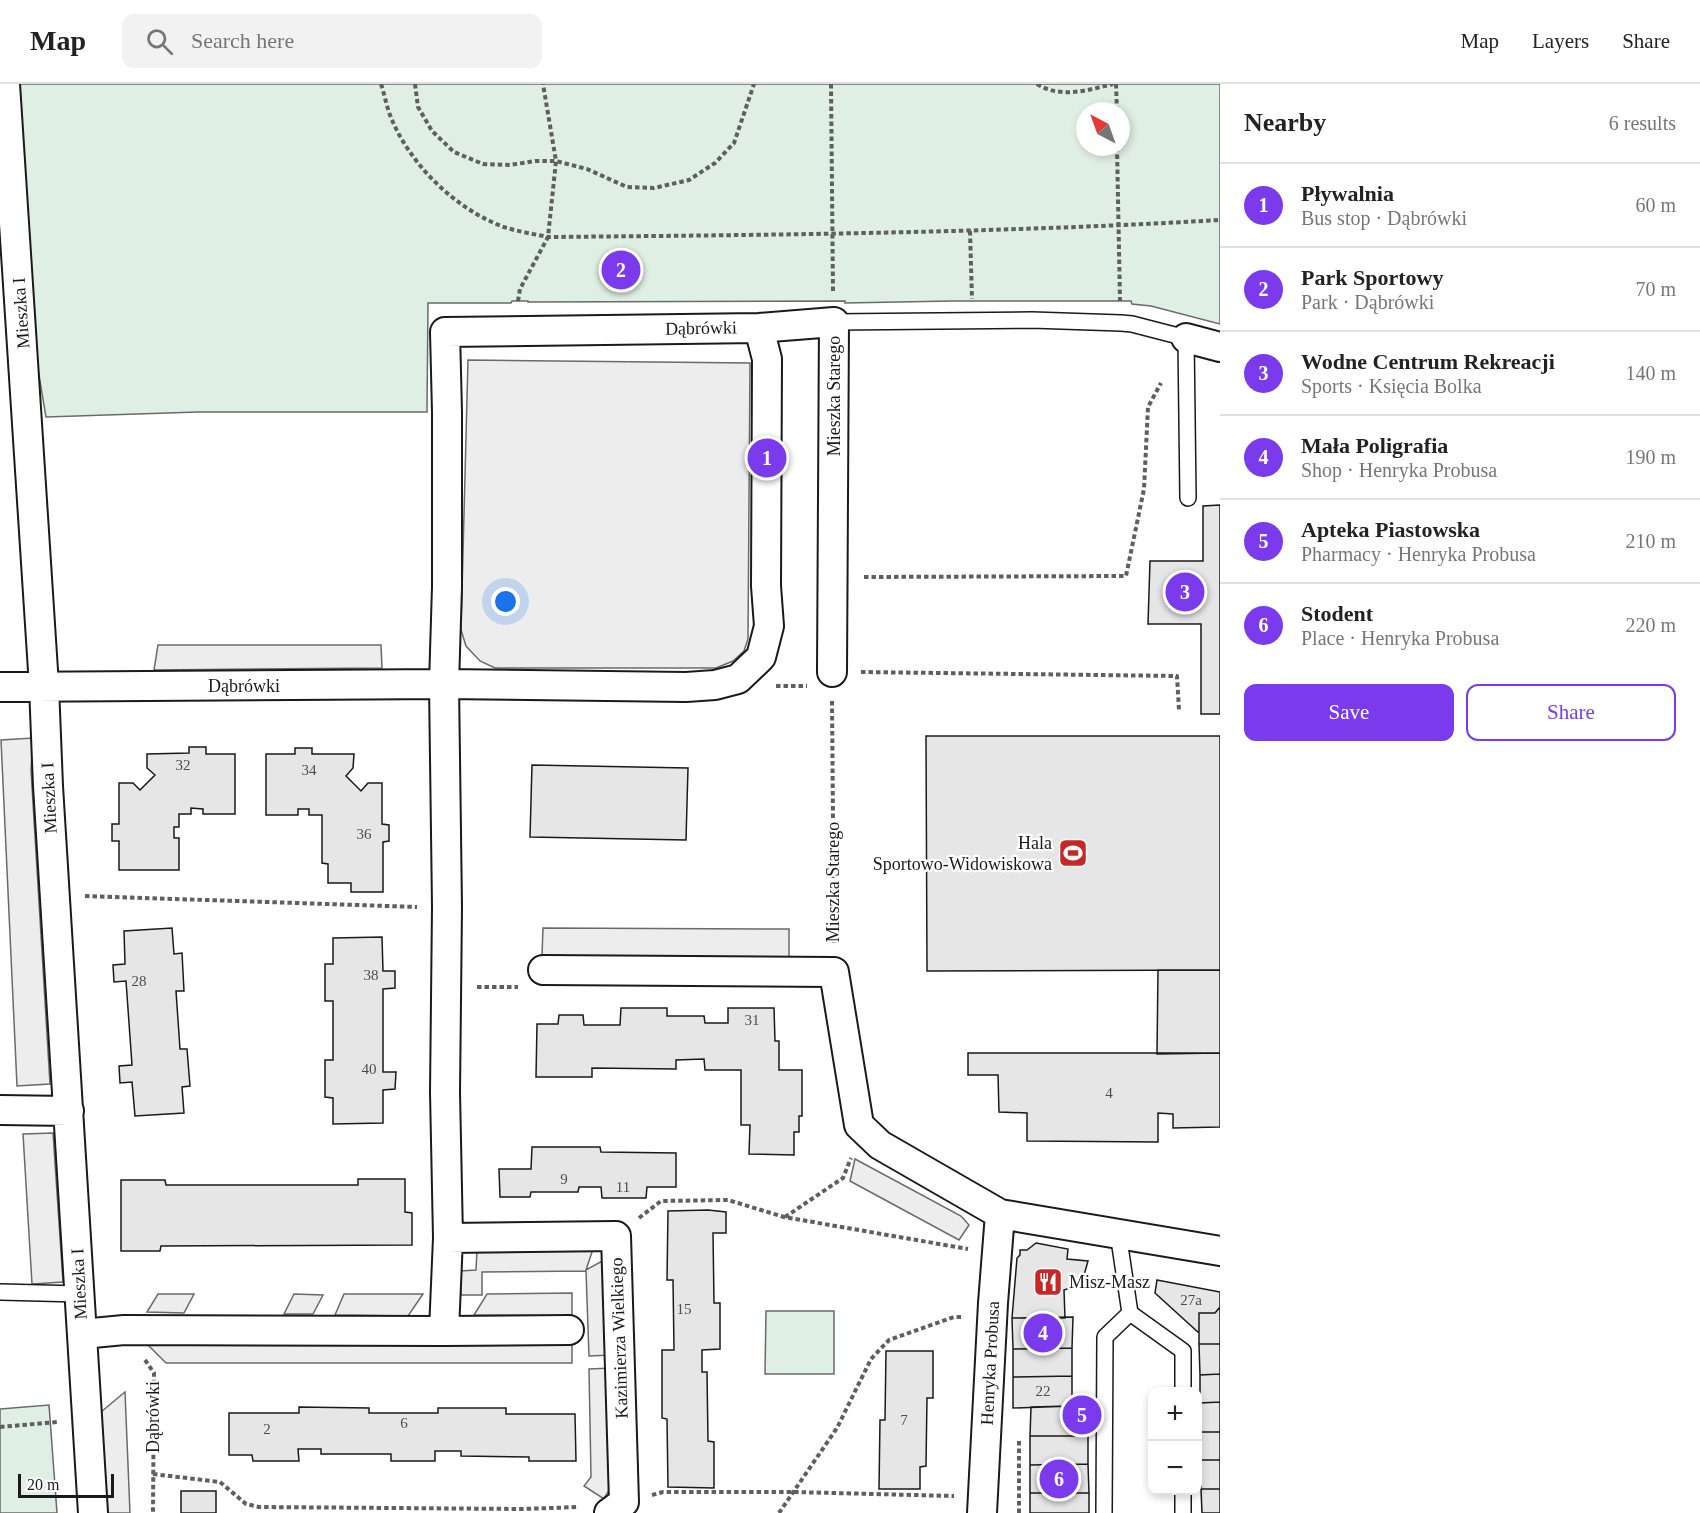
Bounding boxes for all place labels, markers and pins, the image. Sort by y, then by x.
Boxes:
pin: 2 [602,248,640,292]
pin: 1 [748,436,786,481]
pin: 3 [1166,570,1204,614]
place label: Hala Sportowo-Widowiskowa [873,833,1052,874]
sports icon: Hala Sportowo-Widowiskowa [1057,837,1089,869]
restaurant icon: Misz-Masz [1032,1266,1064,1298]
place label: Misz-Masz [1069,1272,1150,1292]
pin: 4 [1024,1310,1062,1356]
pin: 5 [1062,1392,1102,1438]
pin: 6 [1040,1456,1078,1502]

